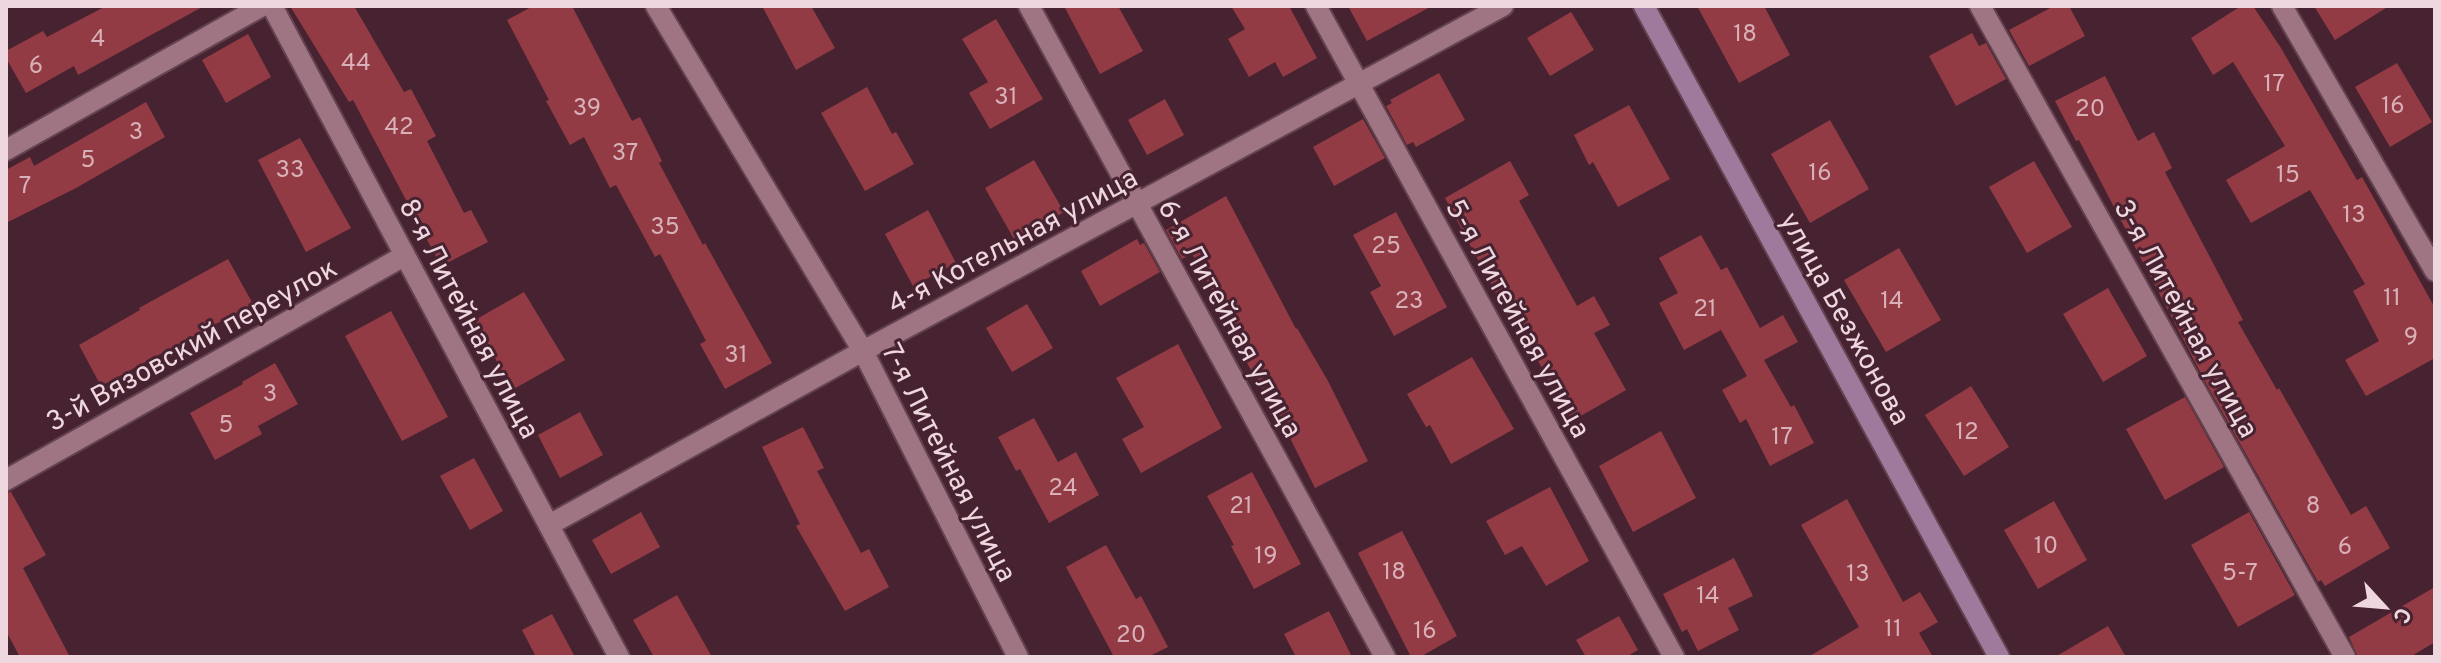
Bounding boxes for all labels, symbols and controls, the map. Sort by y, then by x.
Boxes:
house number: 18 [1733,20,1757,50]
house number: 4 [91,25,105,55]
house number: 44 [341,49,371,79]
house number: 6 [29,52,43,82]
house number: 17 [2263,70,2285,100]
house number: 31 [994,83,1018,113]
house number: 16 [2381,92,2405,122]
house number: 39 [573,94,601,124]
house number: 20 [2075,95,2105,125]
house number: 42 [384,113,414,143]
house number: 3 [129,118,143,148]
house number: 37 [612,139,638,169]
house number: 5 [81,146,95,176]
house number: 33 [276,156,304,186]
house number: 16 [1808,159,1832,189]
street label: 4-я Котельная улица [882,161,1145,324]
house number: 15 [2276,161,2300,191]
house number: 7 [19,172,31,202]
street label: 8-я Литейная улица [389,193,546,446]
street label: 6-я Литейная улица [1148,194,1309,445]
street label: 5-я Литейная улица [1436,194,1597,445]
street label: 3-я Литейная улица [2104,194,2265,445]
house number: 13 [2342,201,2366,231]
street label: улица Безжонова [1770,207,1917,432]
house number: 35 [650,213,680,243]
house number: 25 [1371,232,1401,262]
street label: 3-й Вязовский переулок [40,250,342,438]
house number: 11 [2383,284,2401,314]
house number: 23 [1394,287,1424,317]
house number: 14 [1880,287,1904,317]
house number: 21 [1693,295,1717,325]
house number: 9 [2404,323,2418,353]
street label: 7-я Литейная улица [871,338,1023,589]
house number: 31 [724,341,748,371]
house number: 3 [263,379,277,407]
house number: 5 [219,411,233,441]
house number: 12 [1955,418,1979,448]
house number: 17 [1771,423,1793,453]
house number: 24 [1048,474,1078,504]
house number: 21 [1229,492,1253,522]
house number: 8 [2306,492,2320,522]
house number: 10 [2034,532,2058,562]
house number: 6 [2338,533,2352,563]
house number: 19 [1254,542,1278,572]
house number: 18 [1382,558,1406,588]
house number: 5-7 [2222,559,2258,589]
house number: 13 [1846,560,1870,590]
north arrow [2345,567,2425,647]
house number: 14 [1696,582,1720,612]
text: С [2386,602,2416,627]
house number: 11 [1884,615,1902,645]
house number: 16 [1413,617,1437,647]
house number: 20 [1116,621,1146,651]

